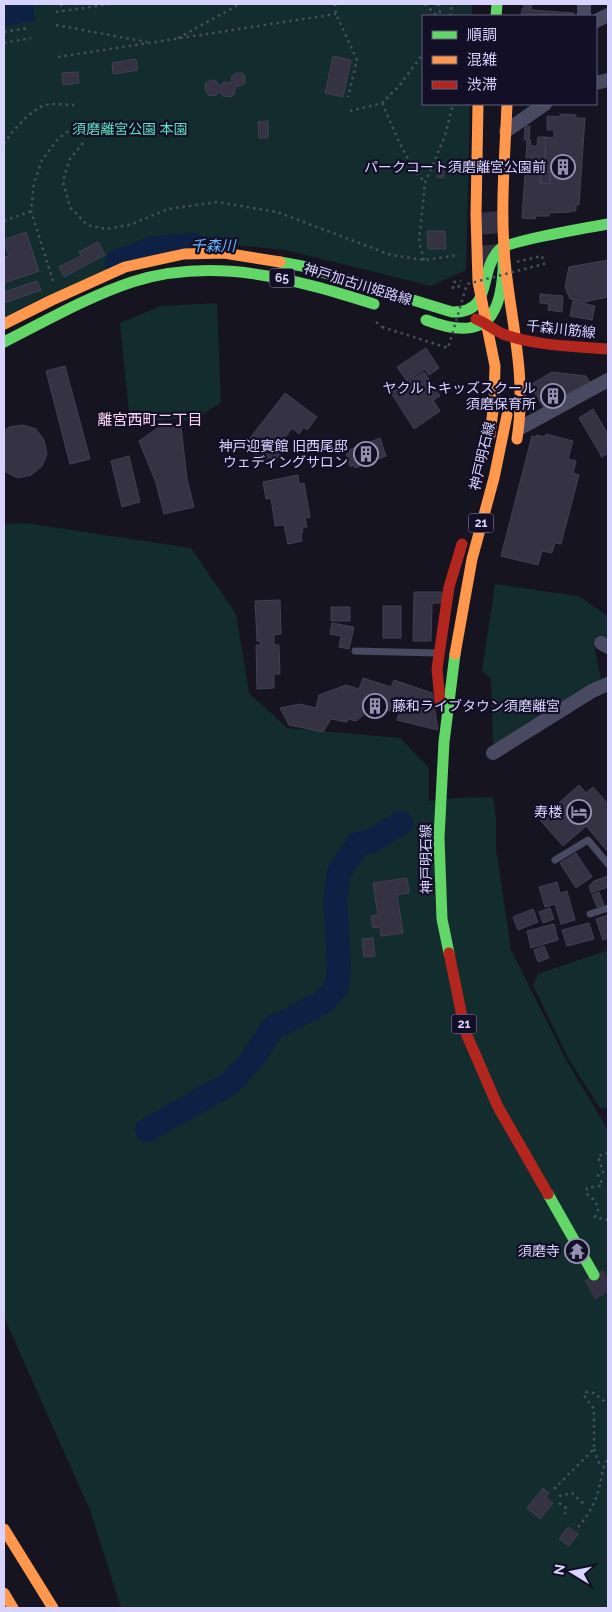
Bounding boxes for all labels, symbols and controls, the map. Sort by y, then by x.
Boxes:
legend [422,15,597,105]
text: 順調 [467,26,497,44]
text: 混雑 [467,51,497,69]
text: 渋滞 [467,76,497,94]
park label: 須磨離宮公園 本園 [72,121,188,137]
building icon: パークコート須磨離宮公園前 [550,154,576,180]
place label: パークコート須磨離宮公園前 [364,159,546,175]
water label: 千森川 [190,237,237,255]
street label: 神戸加古川姫路線 [302,260,414,308]
road number: 65 [270,268,294,288]
street label: 千森川筋線 [525,317,597,341]
place label: ヤクルトキッズスクール 須磨保育所 [382,380,536,412]
building icon: ヤクルトキッズスクール 須磨保育所 [540,383,566,409]
district label: 離宮西町二丁目 [97,411,203,429]
street label: 神戸明石線 [466,420,498,492]
place label: 神戸迎賓館 旧西尾邸 ウェディングサロン [218,438,348,470]
building icon: 神戸迎賓館 旧西尾邸 ウェディングサロン [353,441,379,467]
road number: 21 [468,514,494,532]
building icon: 藤和ライブタウン須磨離宮 [362,693,388,719]
place label: 藤和ライブタウン須磨離宮 [392,698,560,714]
hotel icon: 寿楼 [566,799,592,825]
place label: 寿楼 [534,804,563,820]
street label: 神戸明石線 [417,824,435,894]
road number: 21 [452,1014,476,1034]
temple icon: 須磨寺 [564,1238,590,1264]
place label: 須磨寺 [518,1243,560,1259]
north arrow [547,1547,597,1597]
text: N [550,1563,568,1576]

